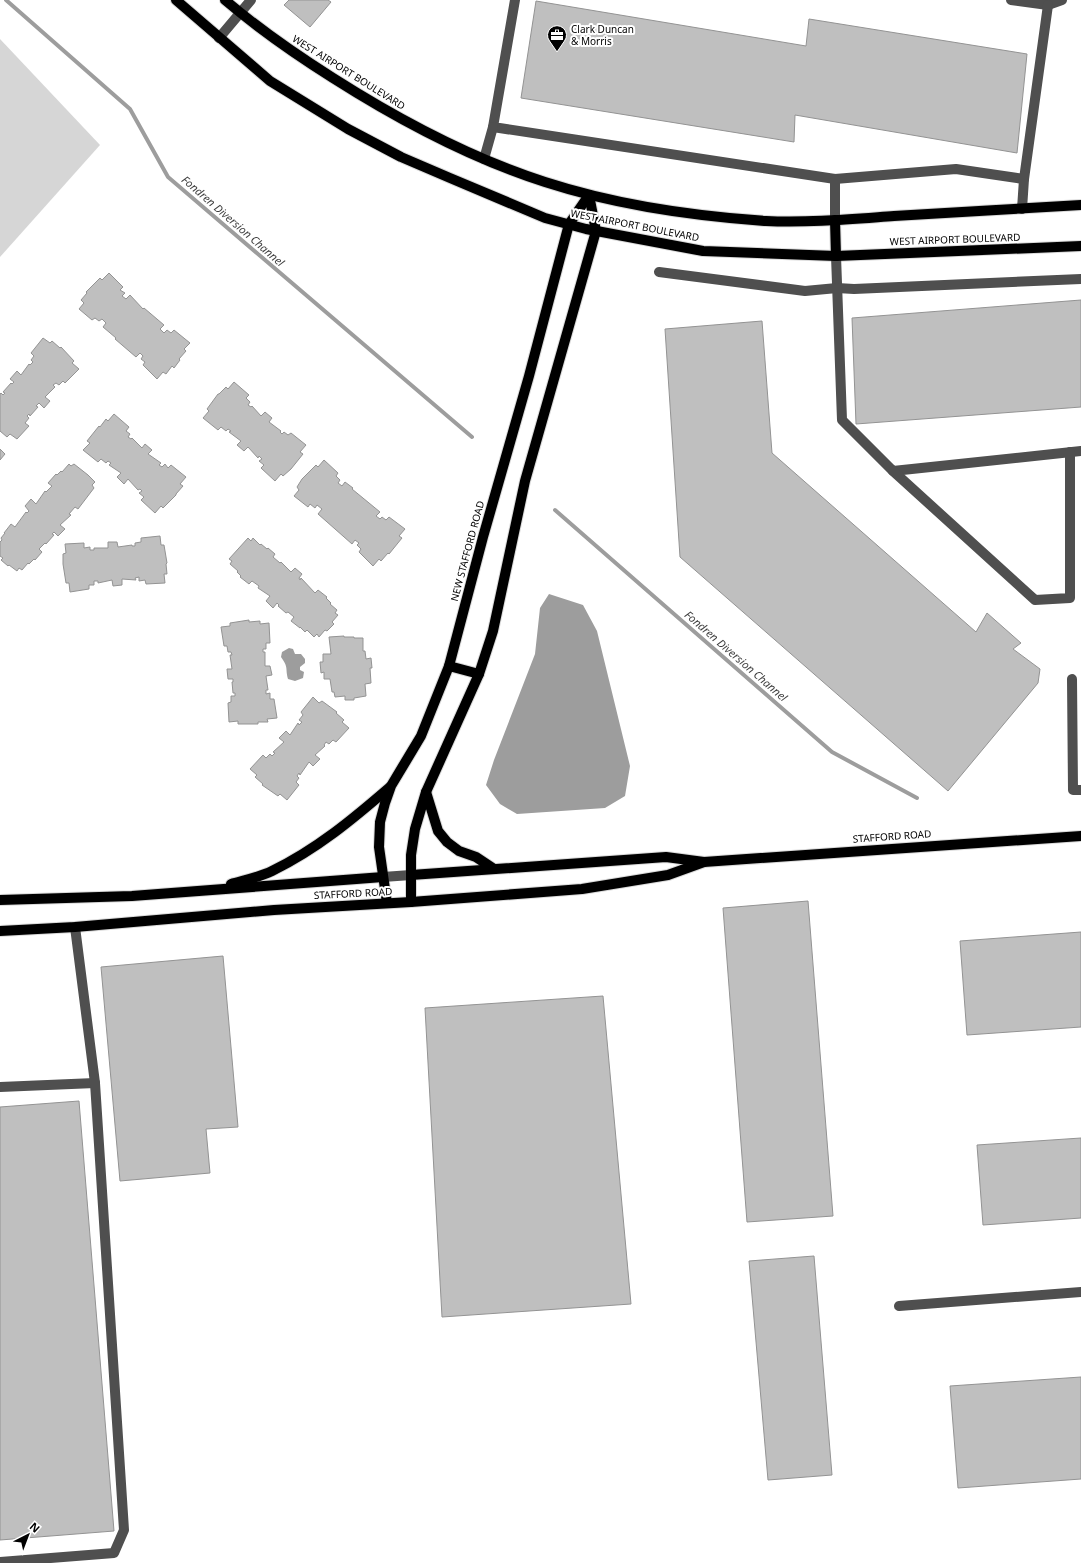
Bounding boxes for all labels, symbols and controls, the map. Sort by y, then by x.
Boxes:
place label: Clark Duncan & Morris [571,22,634,48]
office icon: Clark Duncan & Morris [546,24,568,52]
street label: WEST AIRPORT BOULEVARD [290,31,408,113]
water label: Fondren Diversion Channel [179,172,289,270]
street label: WEST AIRPORT BOULEVARD [570,206,700,244]
street label: WEST AIRPORT BOULEVARD [889,230,1021,248]
street label: NEW STAFFORD ROAD [447,499,487,603]
water label: Fondren Diversion Channel [682,607,792,705]
street label: STAFFORD ROAD [852,826,932,846]
street label: STAFFORD ROAD [313,884,393,902]
north arrow [8,1515,48,1555]
text: N [27,1519,43,1536]

